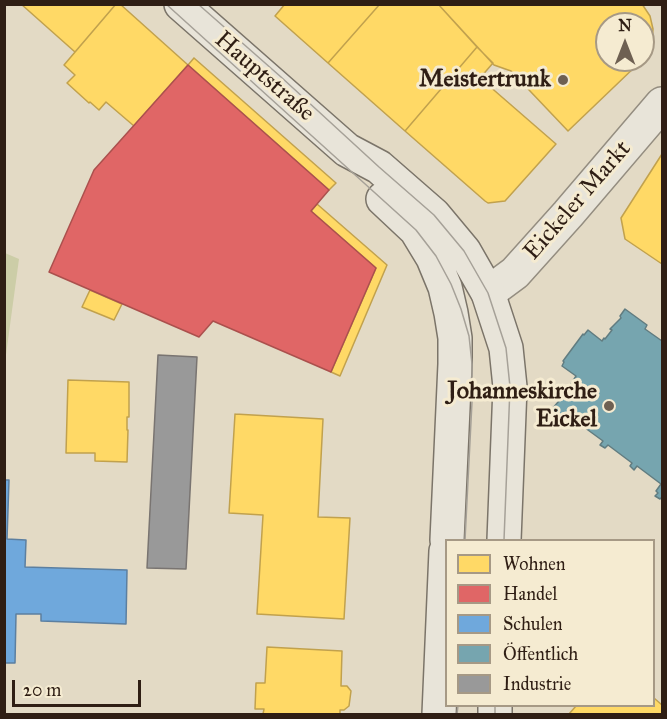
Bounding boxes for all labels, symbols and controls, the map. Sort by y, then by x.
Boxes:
north arrow [595,12,655,72]
text: N [618,16,632,35]
street label: Hauptstraße [208,26,320,128]
place label: Meistertrunk [419,66,551,94]
marker: Meistertrunk [556,73,570,87]
street label: Eickeler Markt [518,135,638,267]
place label: Johanneskirche Eickel [447,378,597,434]
marker: Johanneskirche Eickel [602,399,616,413]
legend [445,539,655,707]
text: Wohnen [503,553,565,575]
text: Handel [503,583,557,605]
text: Schulen [503,613,562,635]
text: Öffentlich [503,643,578,665]
scale bar [15,668,144,706]
text: Industrie [503,673,571,695]
text: 20 m [23,679,61,701]

